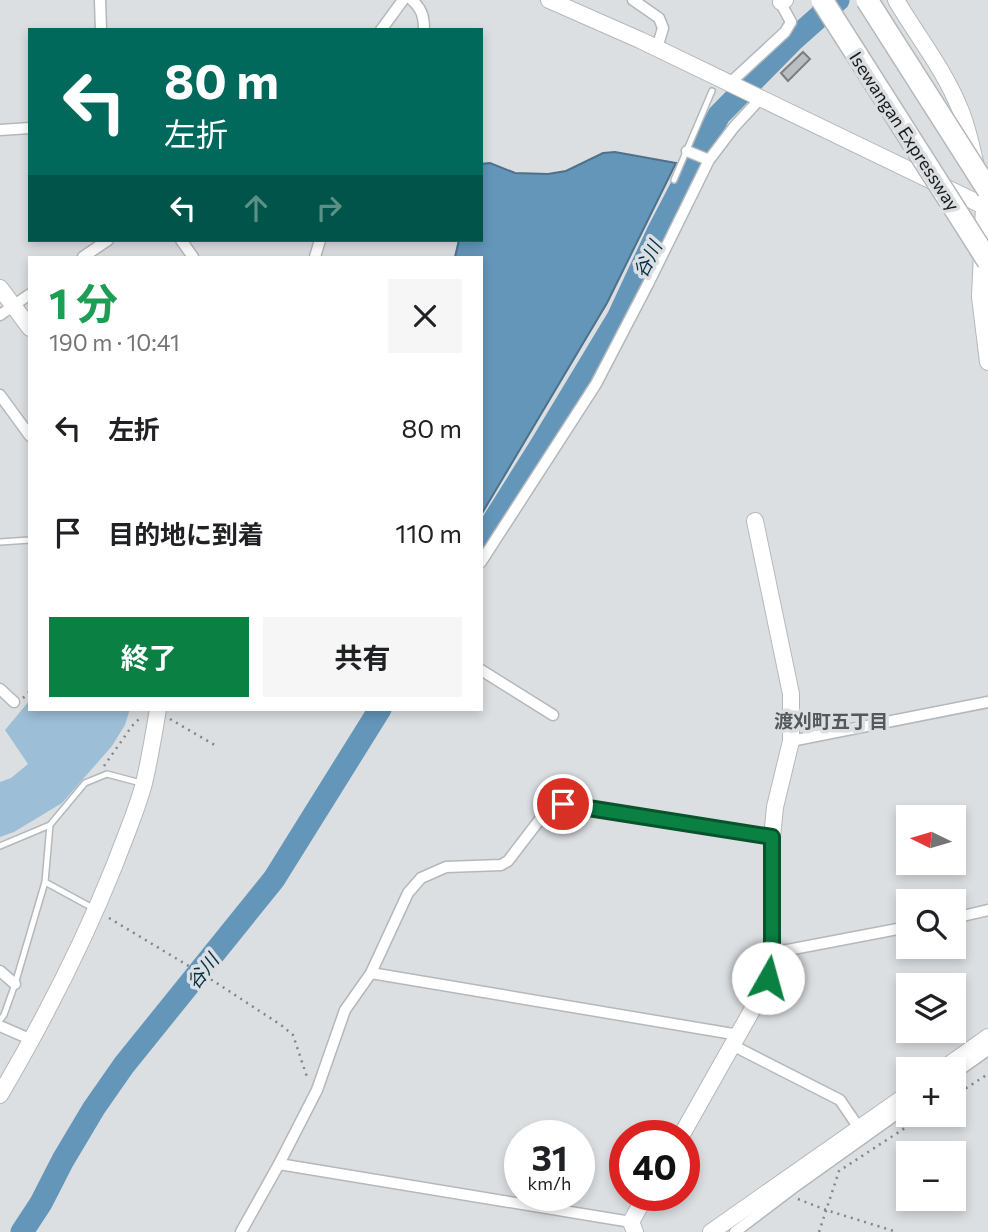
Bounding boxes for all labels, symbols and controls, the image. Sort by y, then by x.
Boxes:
street label: Isewangan Expressway [845,47,965,215]
text: 80 m [164,49,279,109]
icon: left [49,56,140,147]
text: 左折 [164,113,228,153]
icon: left [164,189,202,227]
icon: ahead [237,189,275,227]
icon: right [310,189,348,227]
water label: 谷川 [628,235,667,281]
text: 1 分 [49,276,118,328]
button: close [388,279,462,353]
text: 190 m · 10:41 [49,328,180,356]
icon: left [49,409,87,447]
text: 80 m [402,412,462,443]
text: 左折 [108,413,160,444]
icon: arrive [49,514,87,552]
text: 110 m [395,517,462,548]
text: 目的地に到着 [108,518,264,549]
button: 終了 [49,617,249,697]
button: 共有 [263,617,462,697]
district label: 渡刈町五丁目 [774,709,888,732]
pin [533,774,593,834]
icon: arrive [544,785,582,823]
north arrow [896,805,966,875]
map controls [896,805,966,1211]
button: search [896,889,966,959]
position arrow [731,941,805,1015]
water label: 谷川 [181,947,224,993]
button: layers [896,973,966,1043]
button: + [896,1057,966,1127]
speed limit sign: 40 [609,1120,700,1211]
text: 31 [531,1135,568,1178]
button: − [896,1141,966,1211]
text: km/h [528,1172,571,1194]

